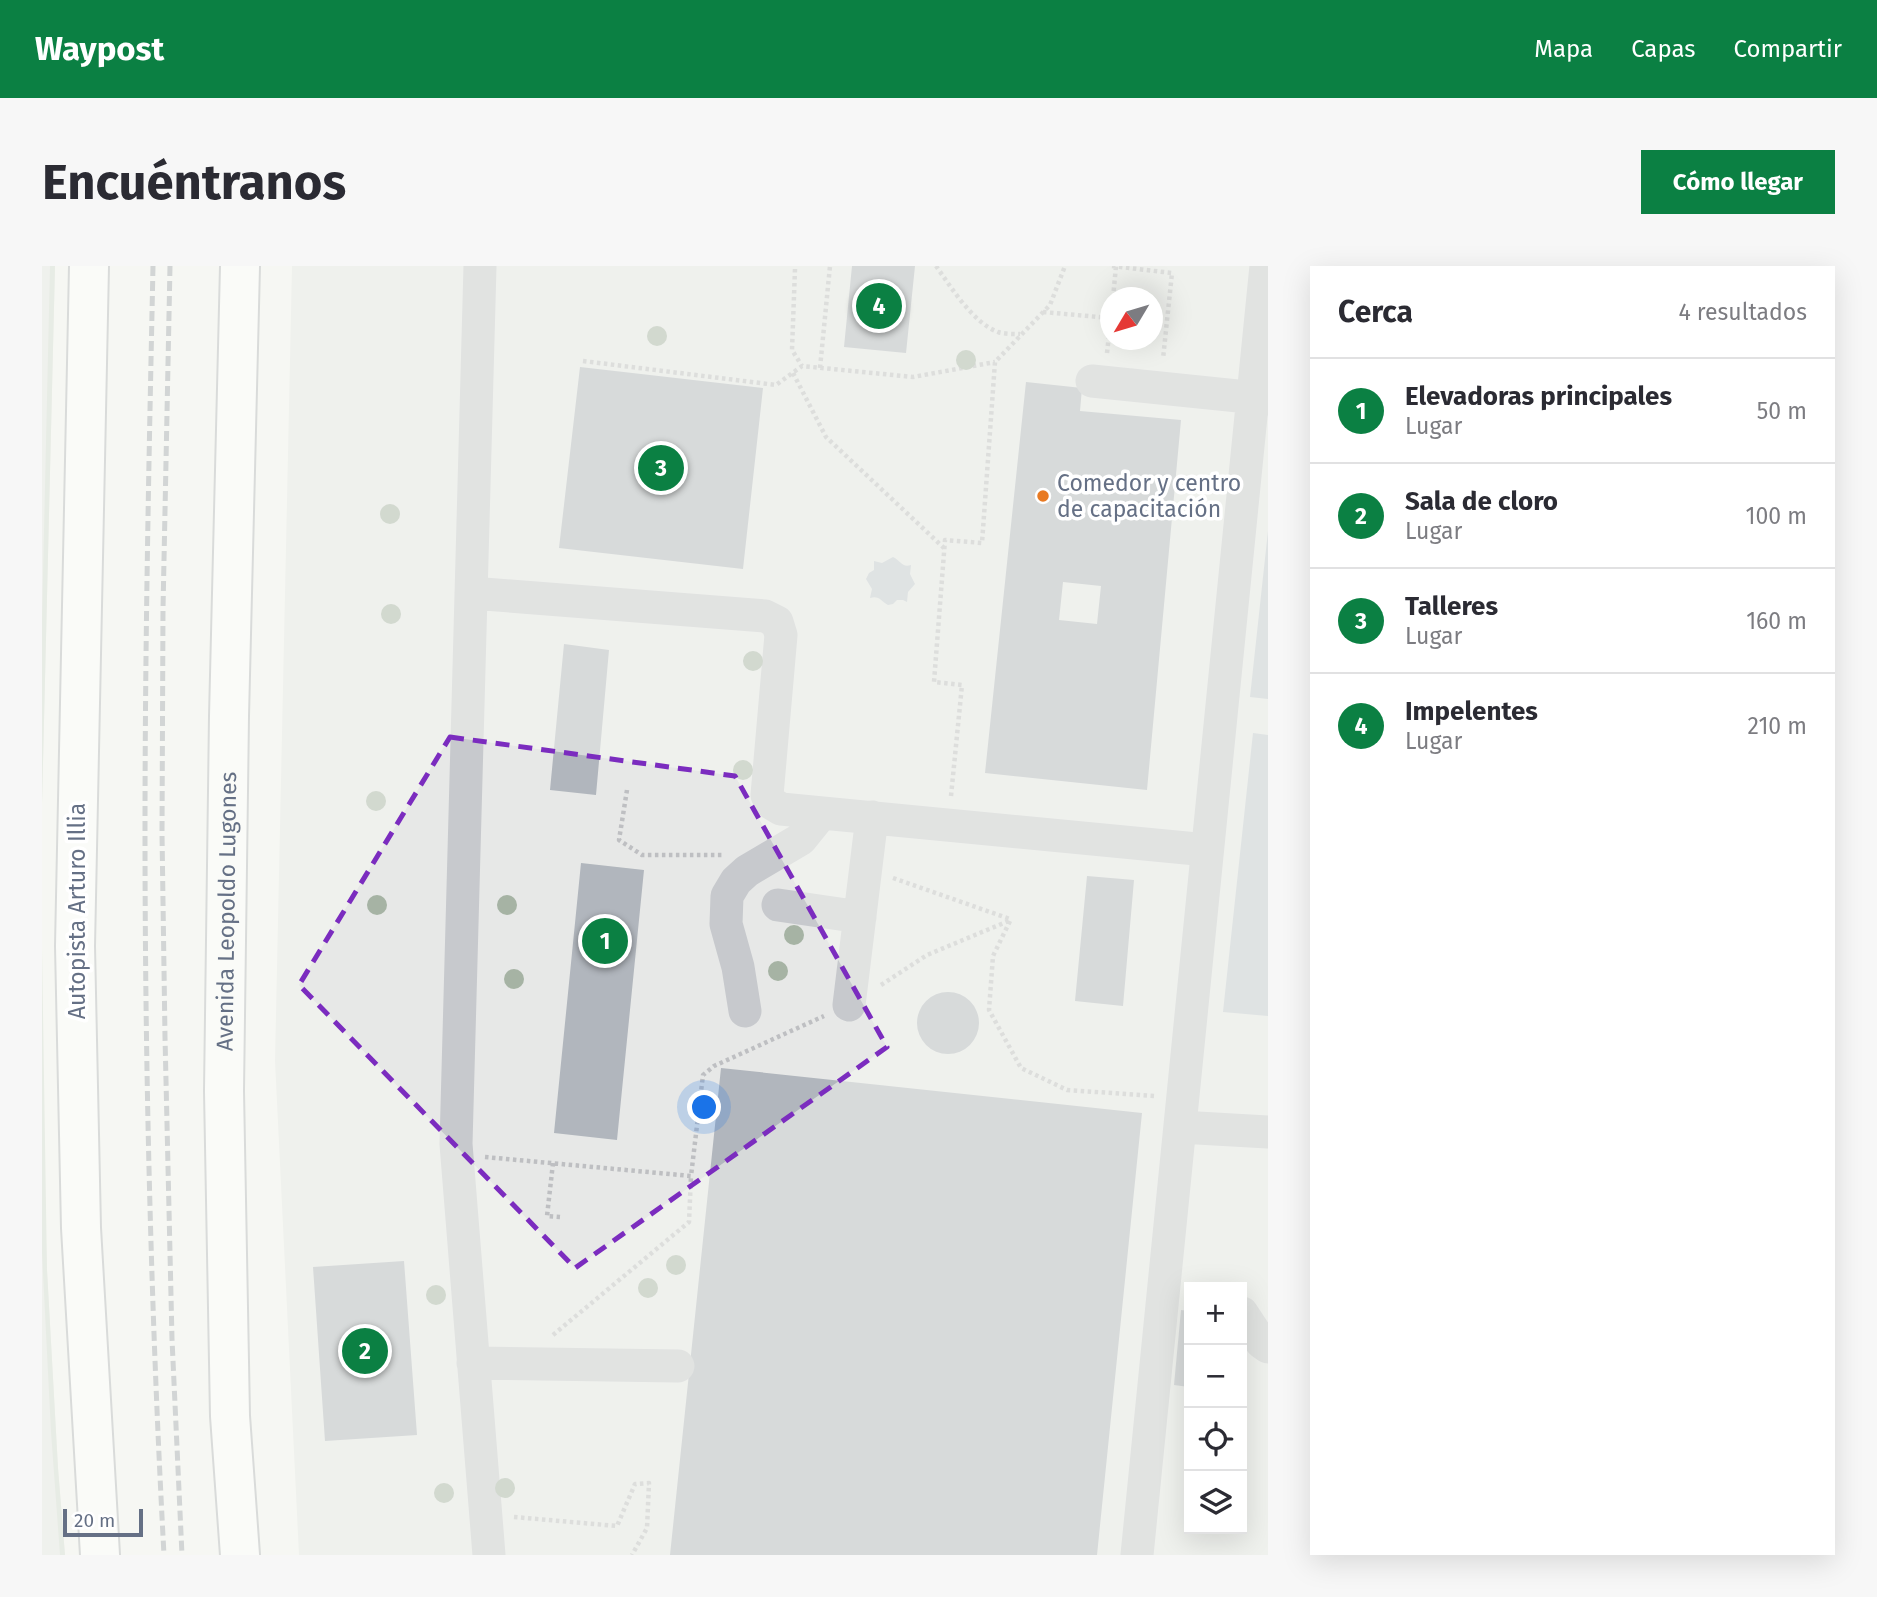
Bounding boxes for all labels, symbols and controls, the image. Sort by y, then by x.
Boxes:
text: Waypost [35,29,164,69]
text: Mapa [1534,35,1593,63]
text: Capas [1631,35,1695,63]
text: Compartir [1733,35,1842,63]
button: Cómo llegar [1641,150,1835,214]
text: Encuéntranos [42,153,346,212]
pin: 4 [856,280,902,332]
north arrow [1100,287,1163,350]
text: Cerca [1338,294,1413,330]
text: 4 resultados [1678,298,1807,326]
text: Elevadoras principales [1405,381,1672,412]
text: 1 [1356,397,1366,425]
text: 50 m [1757,397,1807,425]
text: Lugar [1405,412,1462,440]
pin: 3 [638,442,684,494]
place label: Comedor y centro de capacitación [1057,469,1241,523]
text: Sala de cloro [1405,486,1558,517]
marker: Comedor y centro de capacitación [1035,488,1051,504]
text: 2 [1355,502,1367,530]
text: 100 m [1746,502,1807,530]
text: Lugar [1405,517,1462,545]
text: Talleres [1405,591,1498,622]
text: 3 [1355,607,1367,635]
text: 160 m [1746,607,1807,635]
text: Lugar [1405,622,1462,650]
text: Impelentes [1405,696,1538,727]
text: 4 [1355,712,1368,740]
text: 210 m [1748,712,1807,740]
text: Lugar [1405,727,1462,755]
street label: Avenida Leopoldo Lugones [211,771,242,1051]
street label: Autopista Arturo Illia [63,803,91,1019]
pin: 1 [582,915,628,967]
your location [687,1090,721,1124]
map controls [1184,1282,1247,1534]
button: + [1184,1282,1247,1345]
pin: 2 [342,1325,388,1377]
button: − [1184,1345,1247,1408]
button: locate [1184,1408,1247,1471]
button: layers [1184,1471,1247,1534]
scale bar [63,1506,144,1538]
text: 20 m [74,1509,115,1532]

